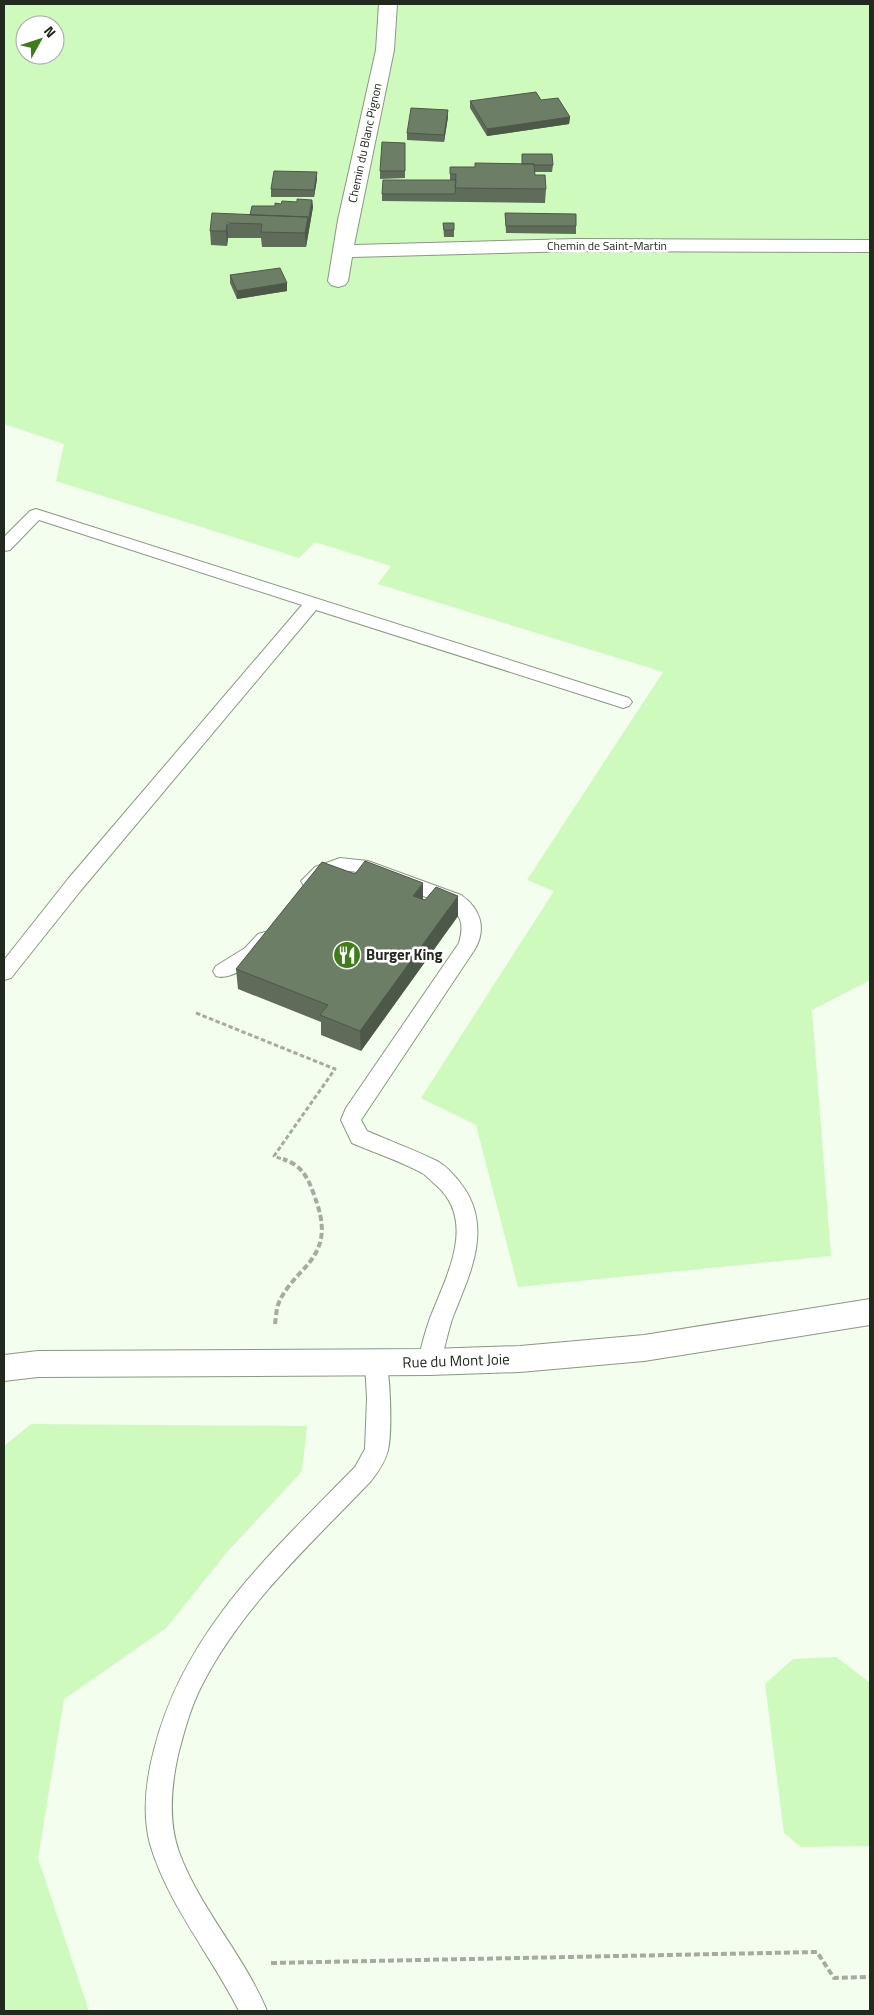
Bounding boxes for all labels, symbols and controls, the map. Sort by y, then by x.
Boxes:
north arrow [15,15,65,65]
text: N [39,21,62,42]
street label: Chemin du Blanc Pignon [343,81,386,204]
street label: Chemin de Saint-Martin [547,236,667,255]
restaurant icon: Burger King [332,940,362,970]
place label: Burger King [366,943,443,966]
street label: Rue du Mont Joie [402,1347,510,1374]

